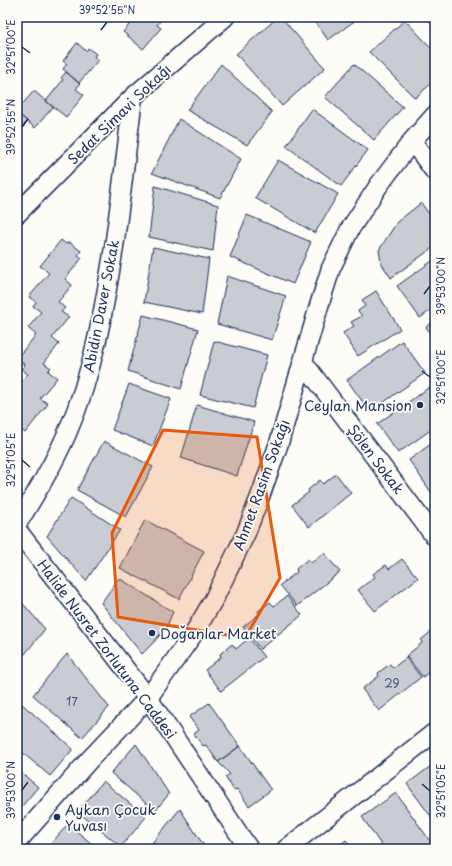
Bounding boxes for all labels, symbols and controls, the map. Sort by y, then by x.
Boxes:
text: 39°52'55"N [79,2,135,17]
text: 32°51'00"E [3,19,18,75]
street label: Sedat Simavi Sokağı [63,59,175,169]
text: 39°52'55"N [3,99,18,155]
street label: Abidin Daver Sokak [78,238,124,374]
text: 39°53'00"N [433,257,448,315]
text: 32°51'00"E [433,349,448,405]
place label: Ceylan Mansion [304,395,412,416]
marker: Ceylan Mansion [415,400,425,410]
street label: Ahmet Rasim Sokağı [227,416,295,554]
street label: Şölen Sokak [343,420,409,498]
text: 32°51'05"E [3,433,18,487]
street label: Halide Nusret Zorlutuna Caddesi [32,555,182,743]
place label: Doğanlar Market [160,623,277,644]
marker: Doğanlar Market [147,628,157,638]
house number: 29 [384,674,400,692]
house number: 17 [66,692,78,710]
text: 39°53'00"N [3,761,18,819]
text: 32°51'05"E [433,764,448,818]
place label: Aykan Çocuk Yuvası [65,799,156,836]
marker: Aykan Çocuk Yuvası [52,812,62,822]

